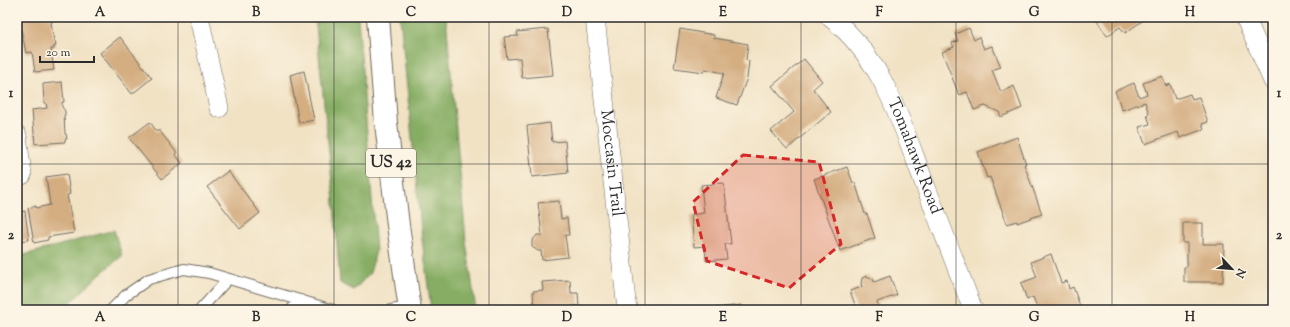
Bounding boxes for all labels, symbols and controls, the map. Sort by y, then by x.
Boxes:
text: A [95,4,106,22]
text: B [252,4,261,22]
text: C [406,4,416,22]
text: D [562,4,572,22]
text: E [719,4,727,22]
text: F [875,4,883,22]
text: G [1029,4,1040,22]
text: H [1185,4,1196,22]
scale bar [40,38,94,64]
text: 20 m [46,44,71,62]
text: 1 [9,85,14,103]
text: 1 [1277,85,1282,103]
street label: Tomahawk Road [880,94,947,218]
street label: Moccasin Trail [593,108,629,218]
road number: US 42 [366,149,416,177]
text: 2 [8,227,15,245]
text: 2 [1276,227,1283,245]
north arrow [1212,249,1252,289]
text: N [1231,265,1250,281]
text: A [95,309,106,327]
text: B [252,309,261,327]
text: C [406,309,416,327]
text: D [562,309,572,327]
text: E [719,309,727,327]
text: F [875,309,883,327]
text: G [1029,309,1040,327]
text: H [1185,309,1196,327]

